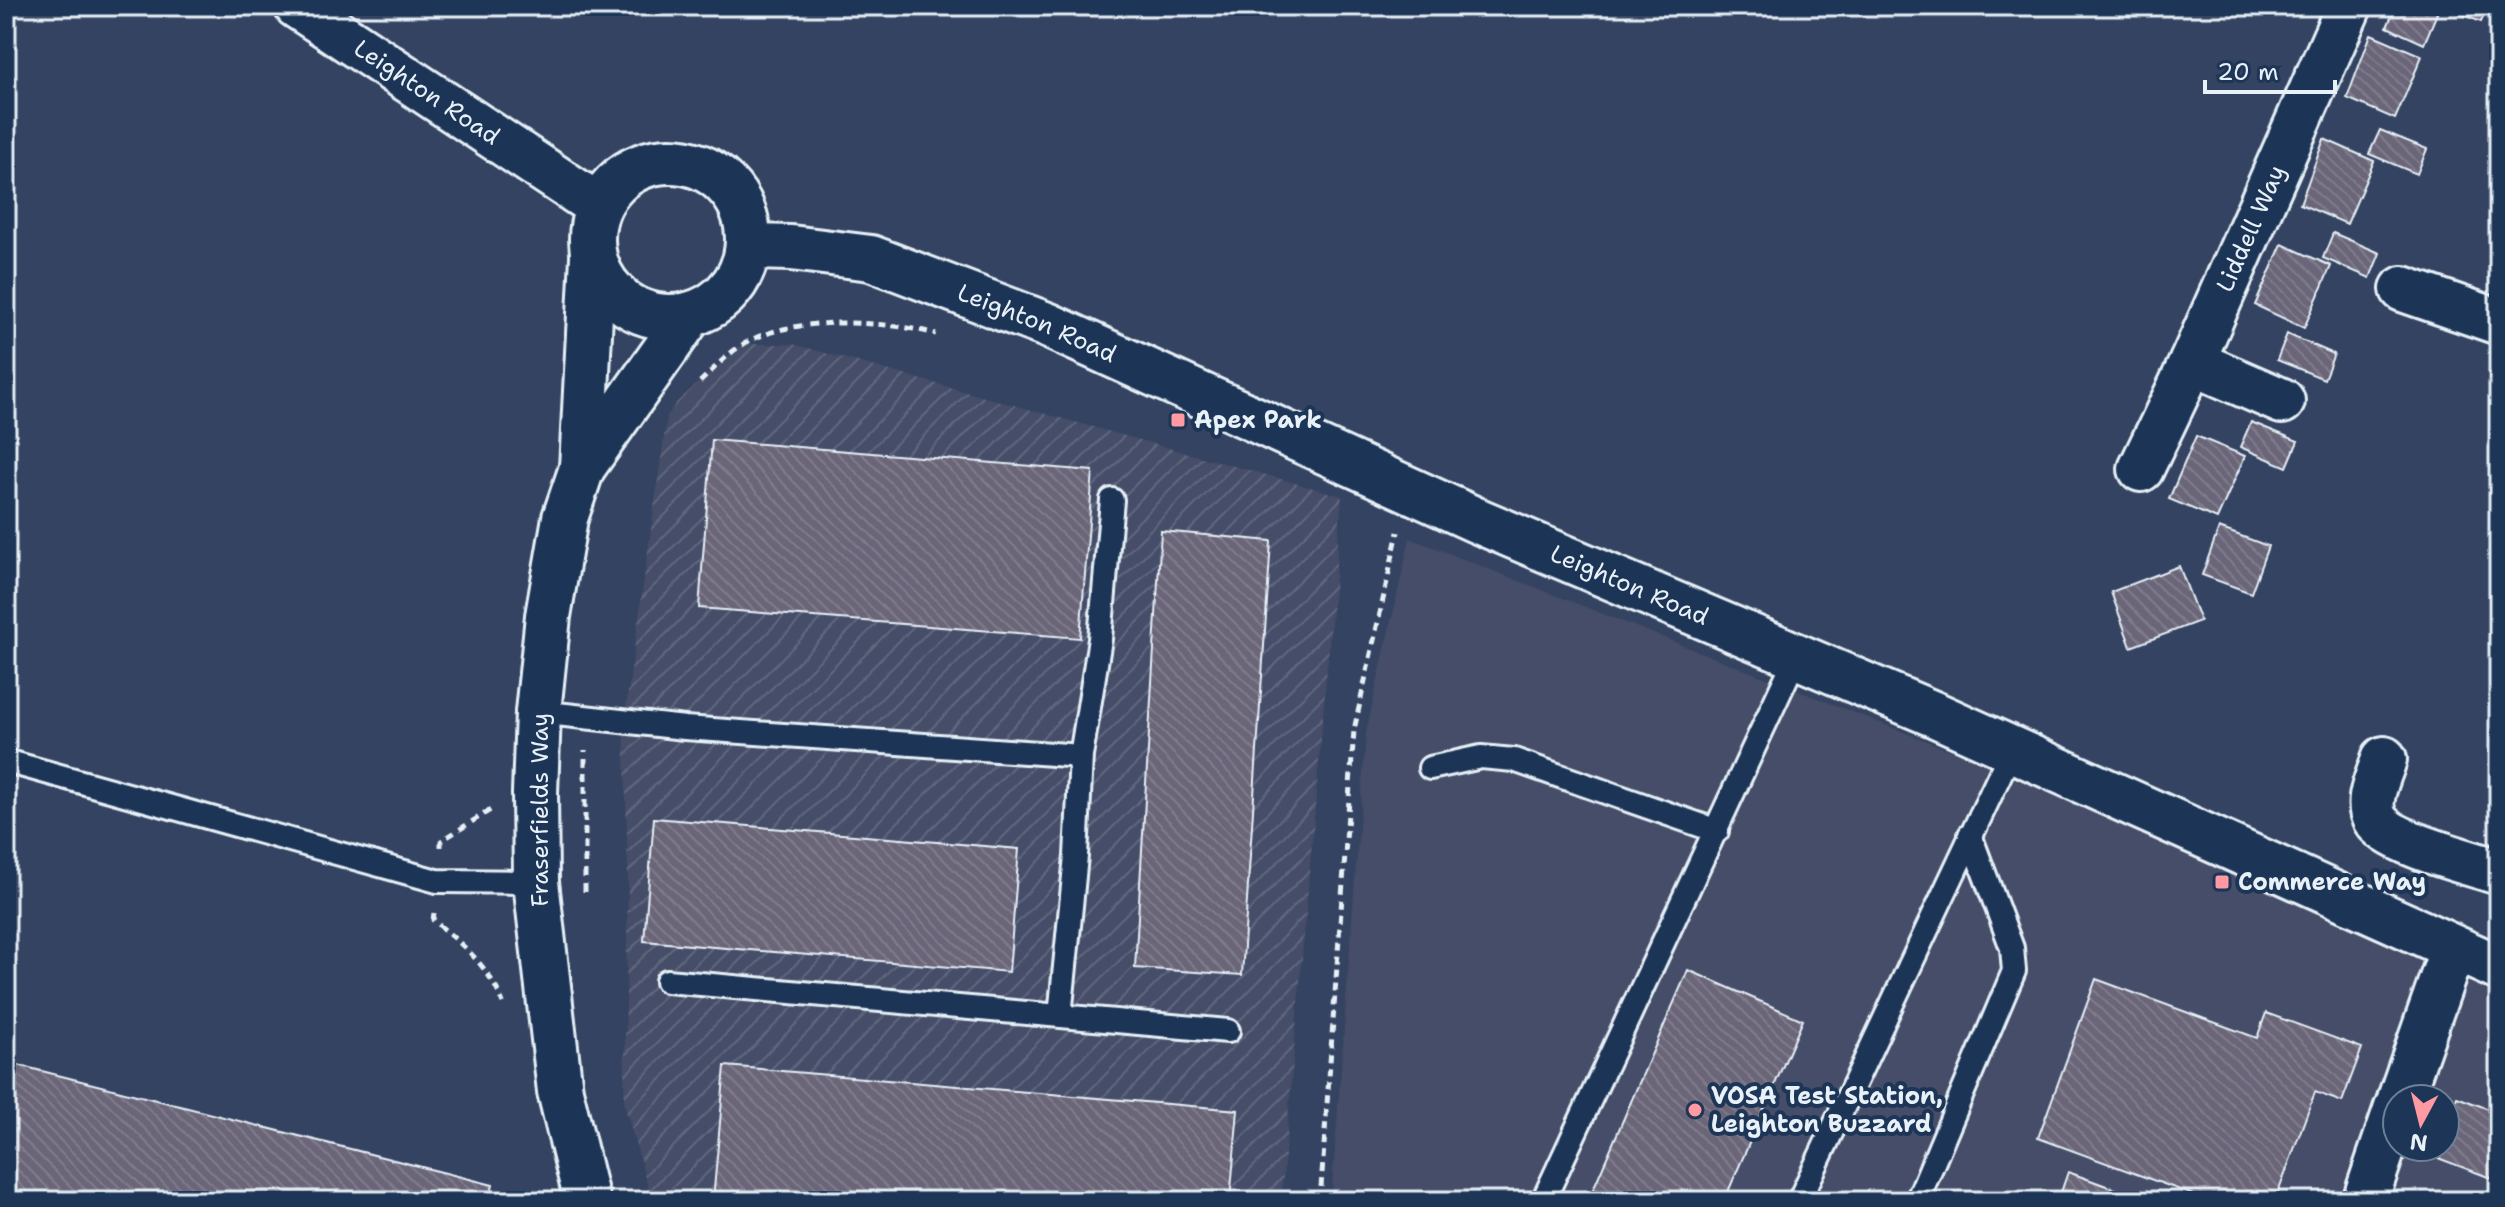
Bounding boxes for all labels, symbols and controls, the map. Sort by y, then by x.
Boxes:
street label: Leighton Road [348,32,506,152]
scale bar [2205,44,2335,94]
text: 20 m [2217,56,2279,88]
street label: Liddell Way [2209,160,2293,297]
street label: Leighton Road [953,276,1122,370]
place label: Apex Park [1194,404,1322,436]
marker: Apex Park [1169,411,1187,429]
street label: Leighton Road [1545,537,1714,633]
street label: Fraserfields Way [524,713,556,907]
place label: Commerce Way [2238,866,2426,898]
marker: Commerce Way [2213,873,2231,891]
place label: VOSA Test Station, Leighton Buzzard [1711,1080,1943,1140]
north arrow [2381,1083,2461,1163]
marker: VOSA Test Station, Leighton Buzzard [1686,1101,1704,1119]
text: N [2408,1127,2429,1158]

